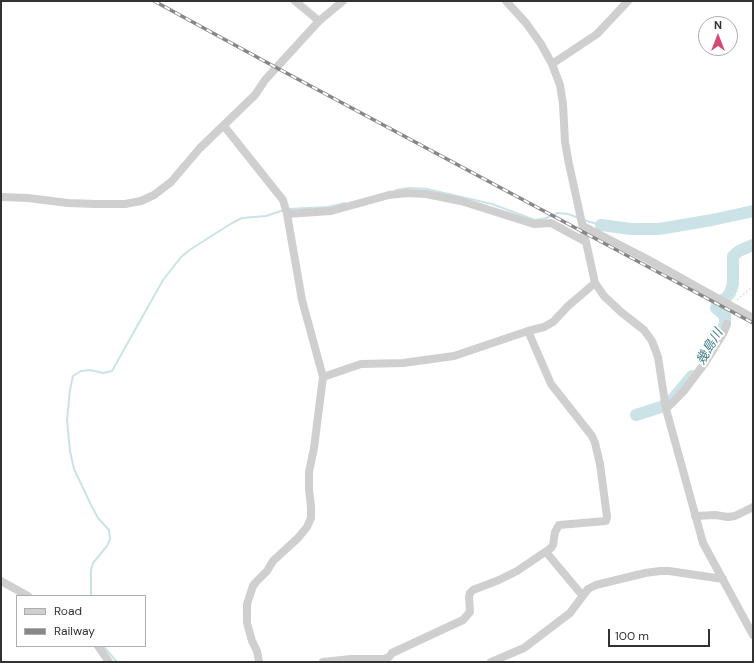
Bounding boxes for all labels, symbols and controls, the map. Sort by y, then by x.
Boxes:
north arrow [698,16,738,56]
text: N [714,18,722,32]
water label: 幾島川 [693,326,727,368]
legend [16,595,146,647]
text: Road [54,603,82,619]
scale bar [610,621,712,647]
text: Railway [54,623,95,639]
text: 100 m [615,628,649,644]

